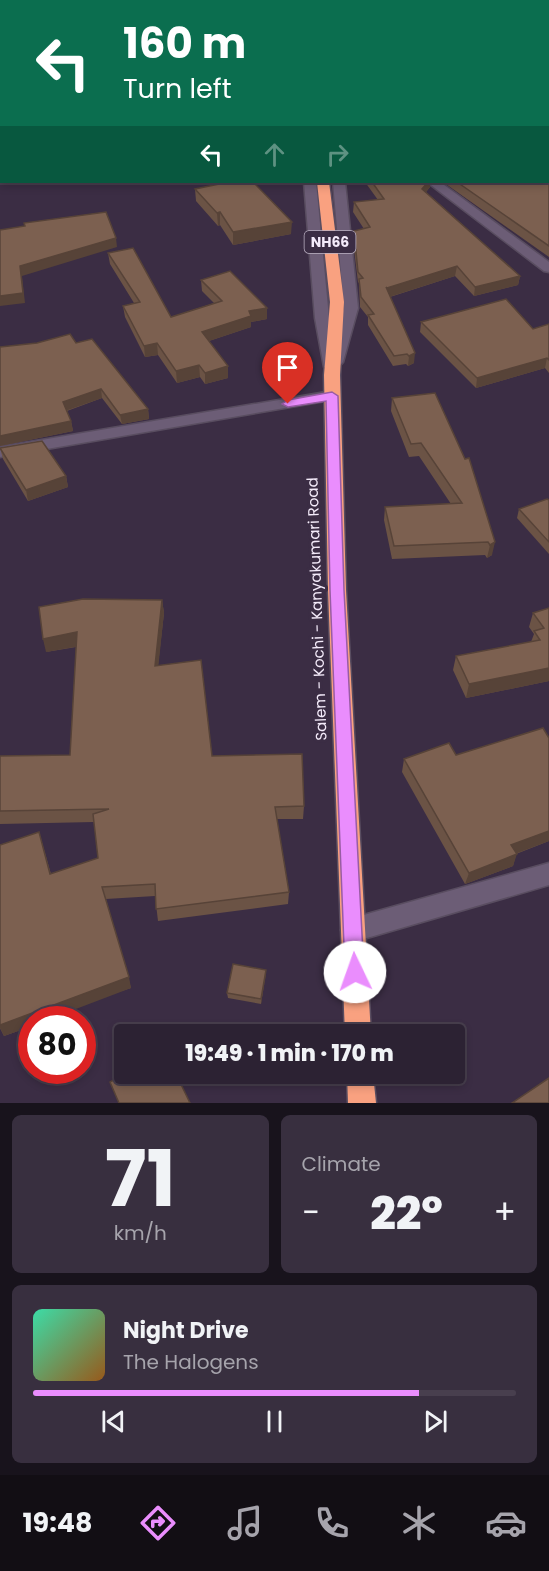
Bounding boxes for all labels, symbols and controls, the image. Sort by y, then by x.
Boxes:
text: 160 m [123,14,246,73]
icon: left [24,24,102,102]
text: Turn left [123,70,232,107]
icon: left [195,138,228,171]
icon: ahead [258,138,291,171]
icon: right [321,138,354,171]
road number: NH66 [304,231,356,253]
pin [262,342,313,404]
icon: arrive [271,351,304,384]
street label: Salem - Kochi - Kanyakumari Road [301,477,332,741]
position arrow [323,940,387,1004]
speed limit sign: 80 [18,1006,96,1084]
text: 19:49 · 1 min · 170 m [185,1038,394,1069]
text: 71 [105,1124,176,1233]
text: Climate [302,1150,381,1178]
text: 22° [370,1182,443,1245]
text: − [302,1189,320,1236]
text: + [493,1189,516,1236]
text: km/h [114,1219,167,1247]
text: Night Drive [123,1315,249,1346]
text: The Halogens [123,1348,259,1376]
icon: previous [97,1405,130,1438]
icon: pause [258,1405,291,1438]
icon: next [419,1405,452,1438]
icon: directions [137,1502,179,1544]
icon: music [224,1502,266,1544]
icon: phone [311,1502,353,1544]
icon: climate [398,1502,440,1544]
icon: car [485,1502,527,1544]
text: 19:48 [22,1504,93,1541]

